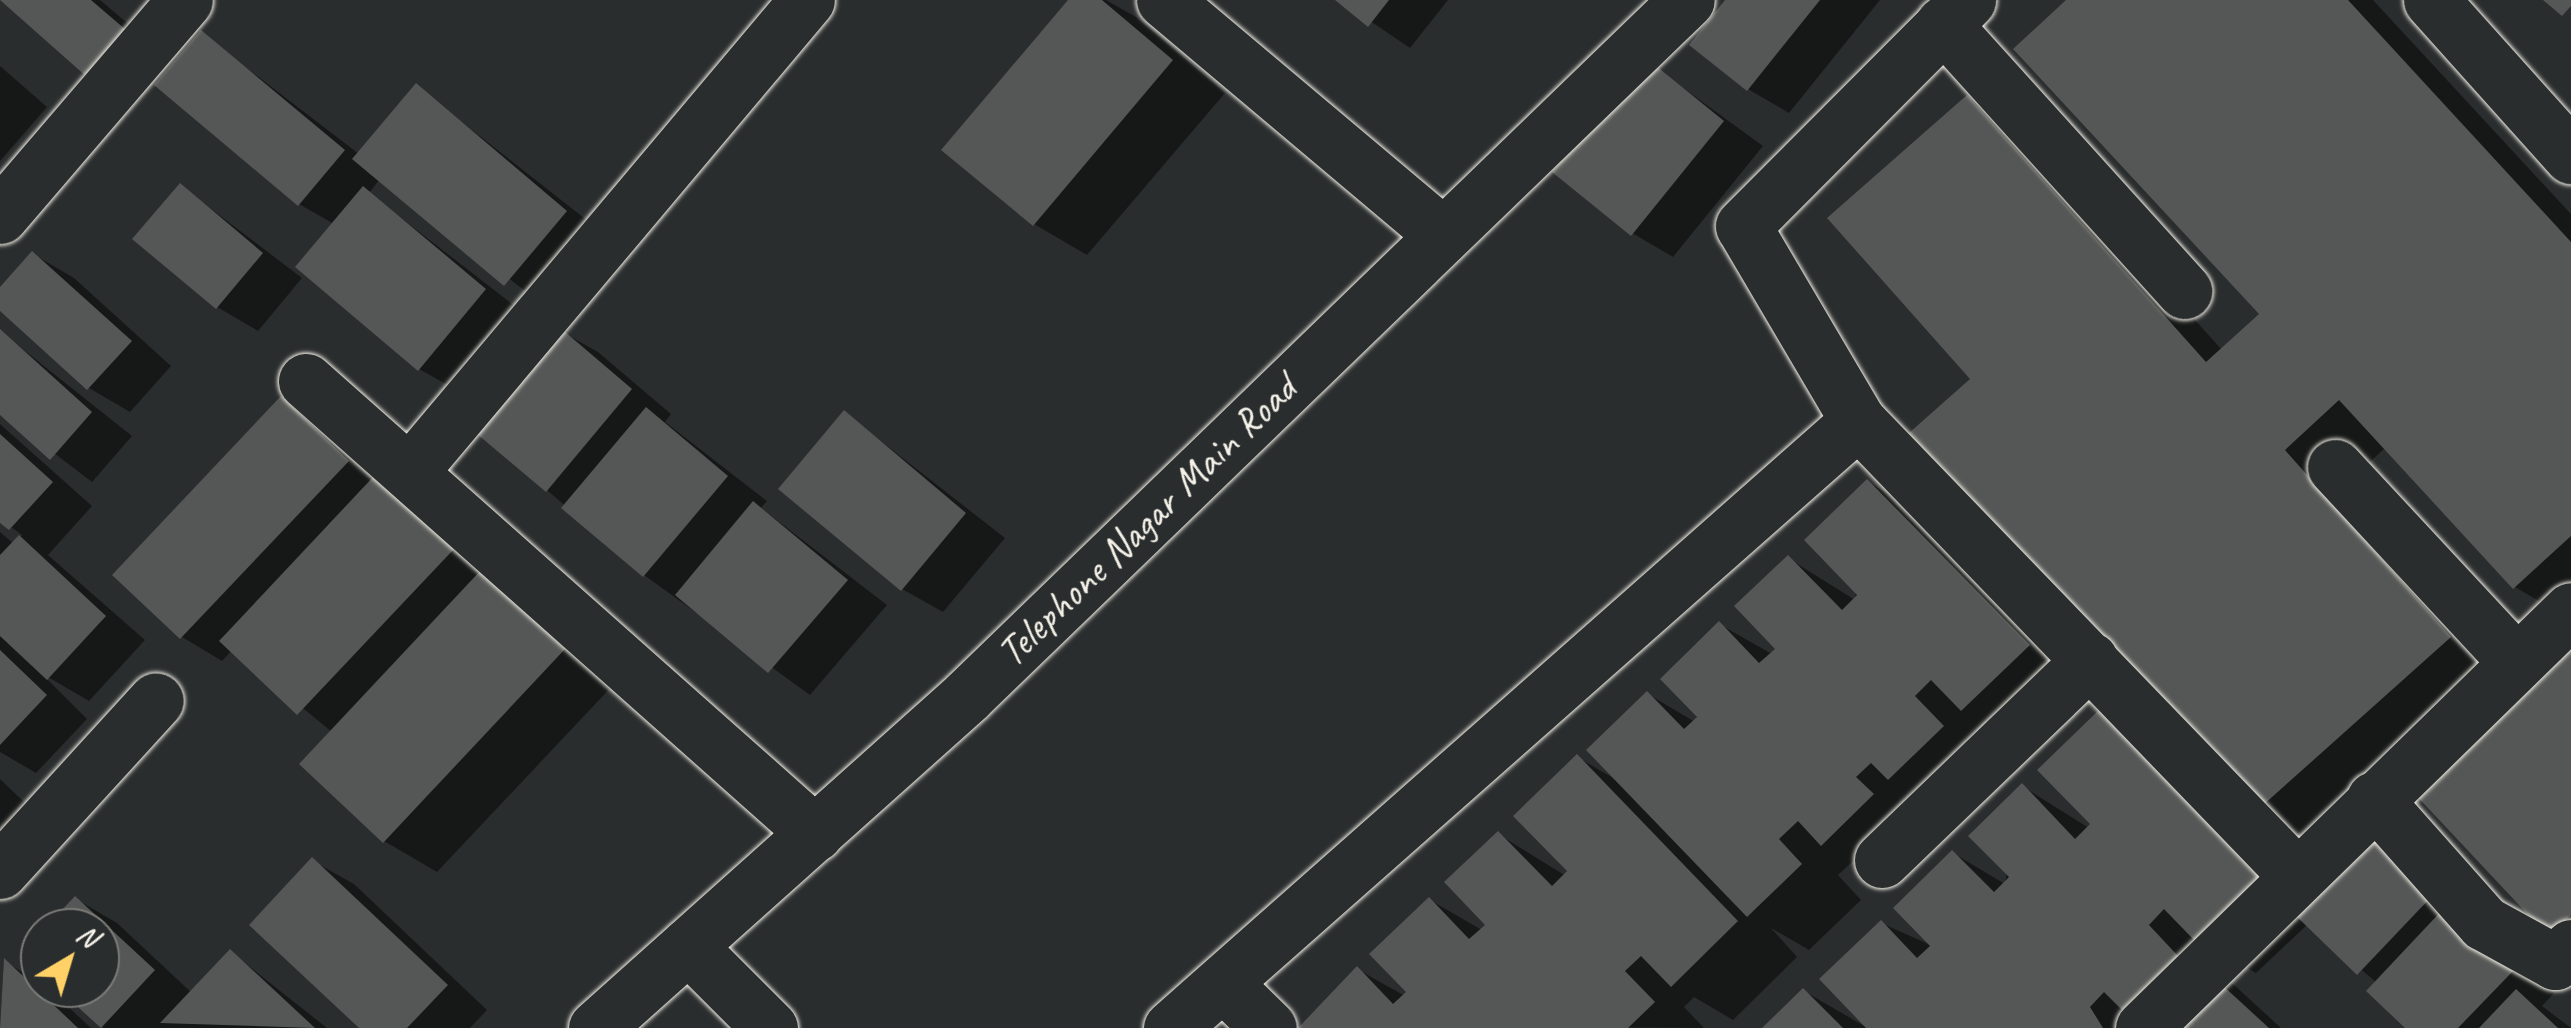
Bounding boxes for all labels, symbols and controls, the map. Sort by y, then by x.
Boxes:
street label: Telephone Nagar Main Road [986,364,1308,678]
north arrow [20,908,120,1008]
text: N [70,916,105,955]

